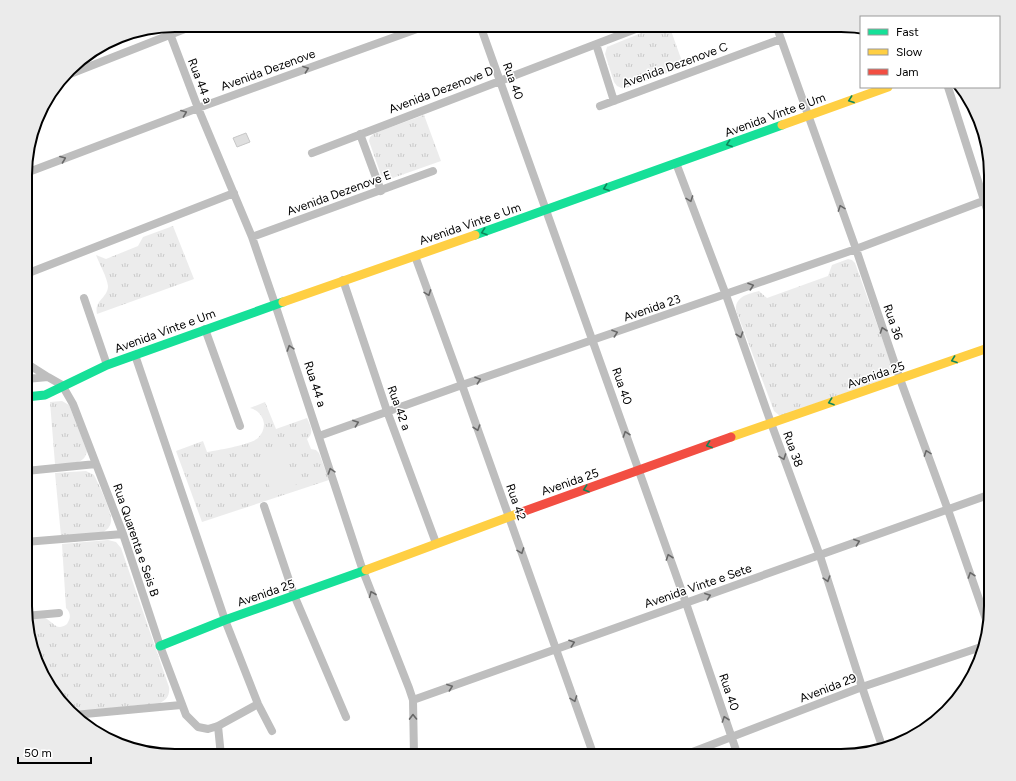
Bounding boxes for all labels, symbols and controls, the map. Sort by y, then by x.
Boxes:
legend [860,16,1000,88]
text: Fast [896,25,919,39]
street label: Avenida Dezenove C [620,39,730,91]
text: Slow [896,45,923,59]
street label: Avenida Dezenove [219,46,318,94]
street label: Rua 44 a [185,56,215,106]
street label: Rua 40 [500,61,526,102]
street label: Avenida Dezenove D [387,64,495,116]
one-way arrow [303,65,310,73]
text: Jam [896,65,919,79]
street label: Avenida Vinte e Um [723,90,827,140]
one-way arrow [848,96,855,104]
one-way arrow [181,110,188,118]
one-way arrow [725,139,732,148]
one-way arrow [59,156,66,164]
street label: Avenida Dezenove E [285,168,393,218]
one-way arrow [603,184,610,192]
one-way arrow [685,196,694,203]
street label: Avenida Vinte e Um [417,200,523,248]
one-way arrow [837,204,845,211]
one-way arrow [481,227,488,236]
one-way arrow [747,282,754,290]
one-way arrow [424,289,432,296]
street label: Avenida 23 [622,292,682,324]
street label: Rua 36 [880,302,906,342]
street label: Avenida Vinte e Um [113,306,217,356]
one-way arrow [879,327,888,334]
one-way arrow [611,329,618,338]
one-way arrow [735,331,743,338]
one-way arrow [286,345,295,352]
one-way arrow [951,355,958,363]
street label: Rua 44 a [301,359,329,409]
street label: Avenida 25 [845,359,907,391]
street label: Rua 40 [609,366,635,407]
one-way arrow [475,376,482,384]
street label: Rua 42 a [384,384,414,432]
one-way arrow [828,398,835,406]
one-way arrow [352,419,359,428]
one-way arrow [473,424,481,431]
street label: Rua 38 [780,429,806,469]
one-way arrow [622,431,631,438]
one-way arrow [705,441,712,449]
one-way arrow [924,449,932,456]
one-way arrow [779,453,787,460]
street label: Avenida 25 [539,466,601,498]
one-way arrow [327,468,336,475]
street label: Rua Quarenta e Seis B [110,482,162,598]
street label: Rua 42 [503,482,529,522]
one-way arrow [583,484,590,493]
one-way arrow [853,539,860,547]
one-way arrow [516,547,524,554]
one-way arrow [666,553,674,560]
street label: Avenida Vinte e Sete [643,561,754,611]
one-way arrow [967,572,976,579]
one-way arrow [822,576,831,583]
street label: Avenida 25 [235,577,297,609]
one-way arrow [369,591,377,598]
one-way arrow [705,592,712,600]
one-way arrow [569,639,576,647]
street label: Avenida 29 [798,671,859,705]
street label: Rua 40 [716,672,742,713]
one-way arrow [446,683,453,691]
one-way arrow [569,696,578,703]
one-way arrow [409,714,417,720]
one-way arrow [721,716,730,723]
scale bar [18,739,91,765]
text: 50 m [24,746,52,760]

